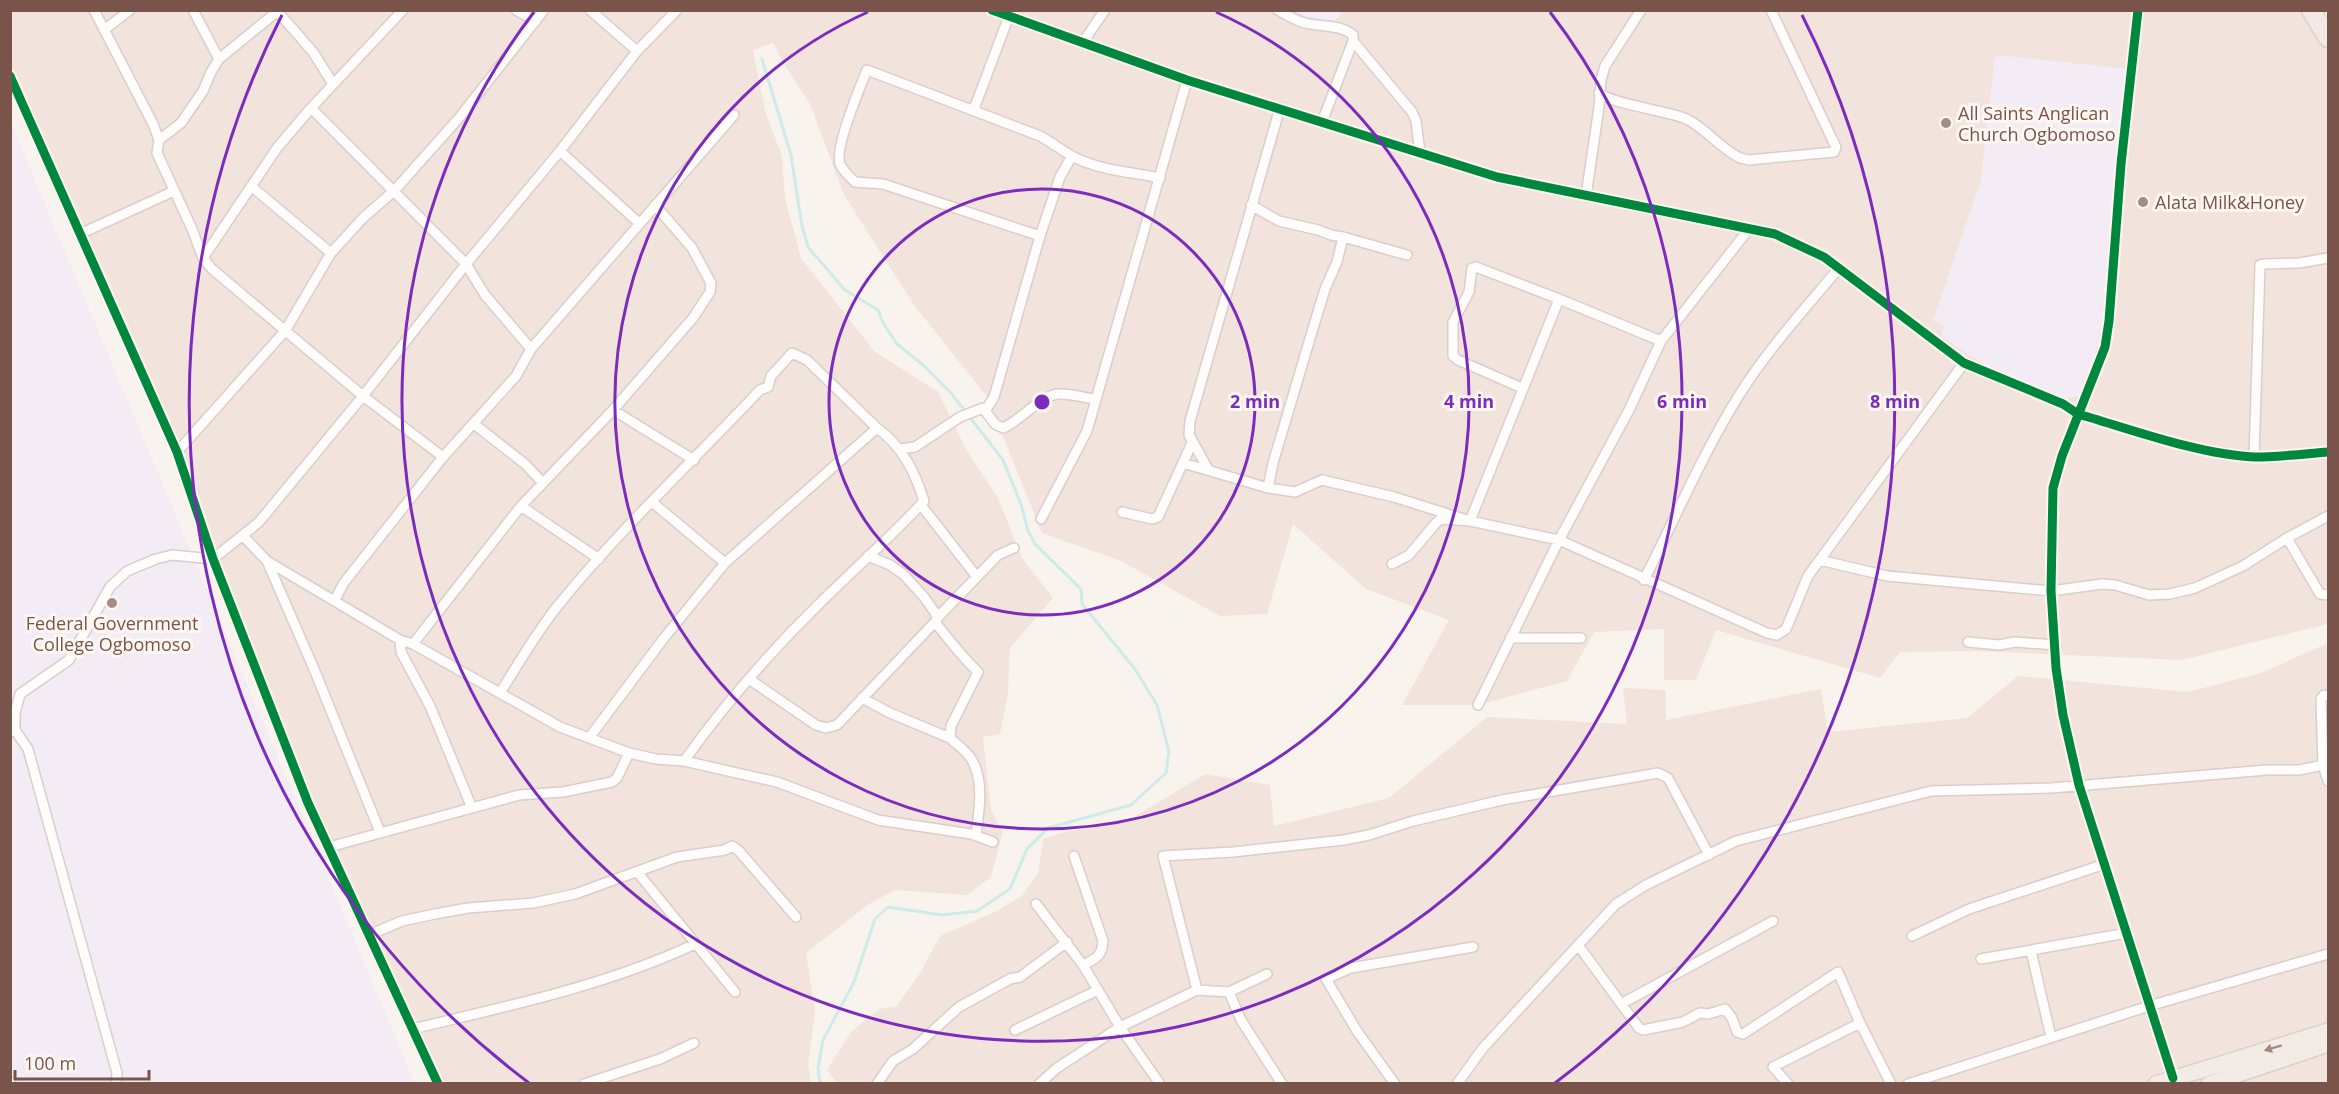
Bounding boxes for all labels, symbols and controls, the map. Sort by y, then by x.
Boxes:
place label: All Saints Anglican Church Ogbomoso [1958,101,2116,146]
marker: All Saints Anglican Church Ogbomoso [1939,116,1953,130]
place label: Alata Milk&Honey [2155,190,2305,214]
marker: Alata Milk&Honey [2136,195,2150,209]
text: 2 min [1230,389,1280,413]
text: 4 min [1444,389,1494,413]
text: 6 min [1657,389,1707,413]
text: 8 min [1870,389,1920,413]
centre of rings [1032,392,1052,412]
marker: Federal Government College Ogbomoso [105,596,119,610]
place label: Federal Government College Ogbomoso [26,611,198,656]
scale bar [15,1043,148,1081]
one-way arrow [2263,1044,2281,1053]
text: 100 m [24,1051,76,1075]

